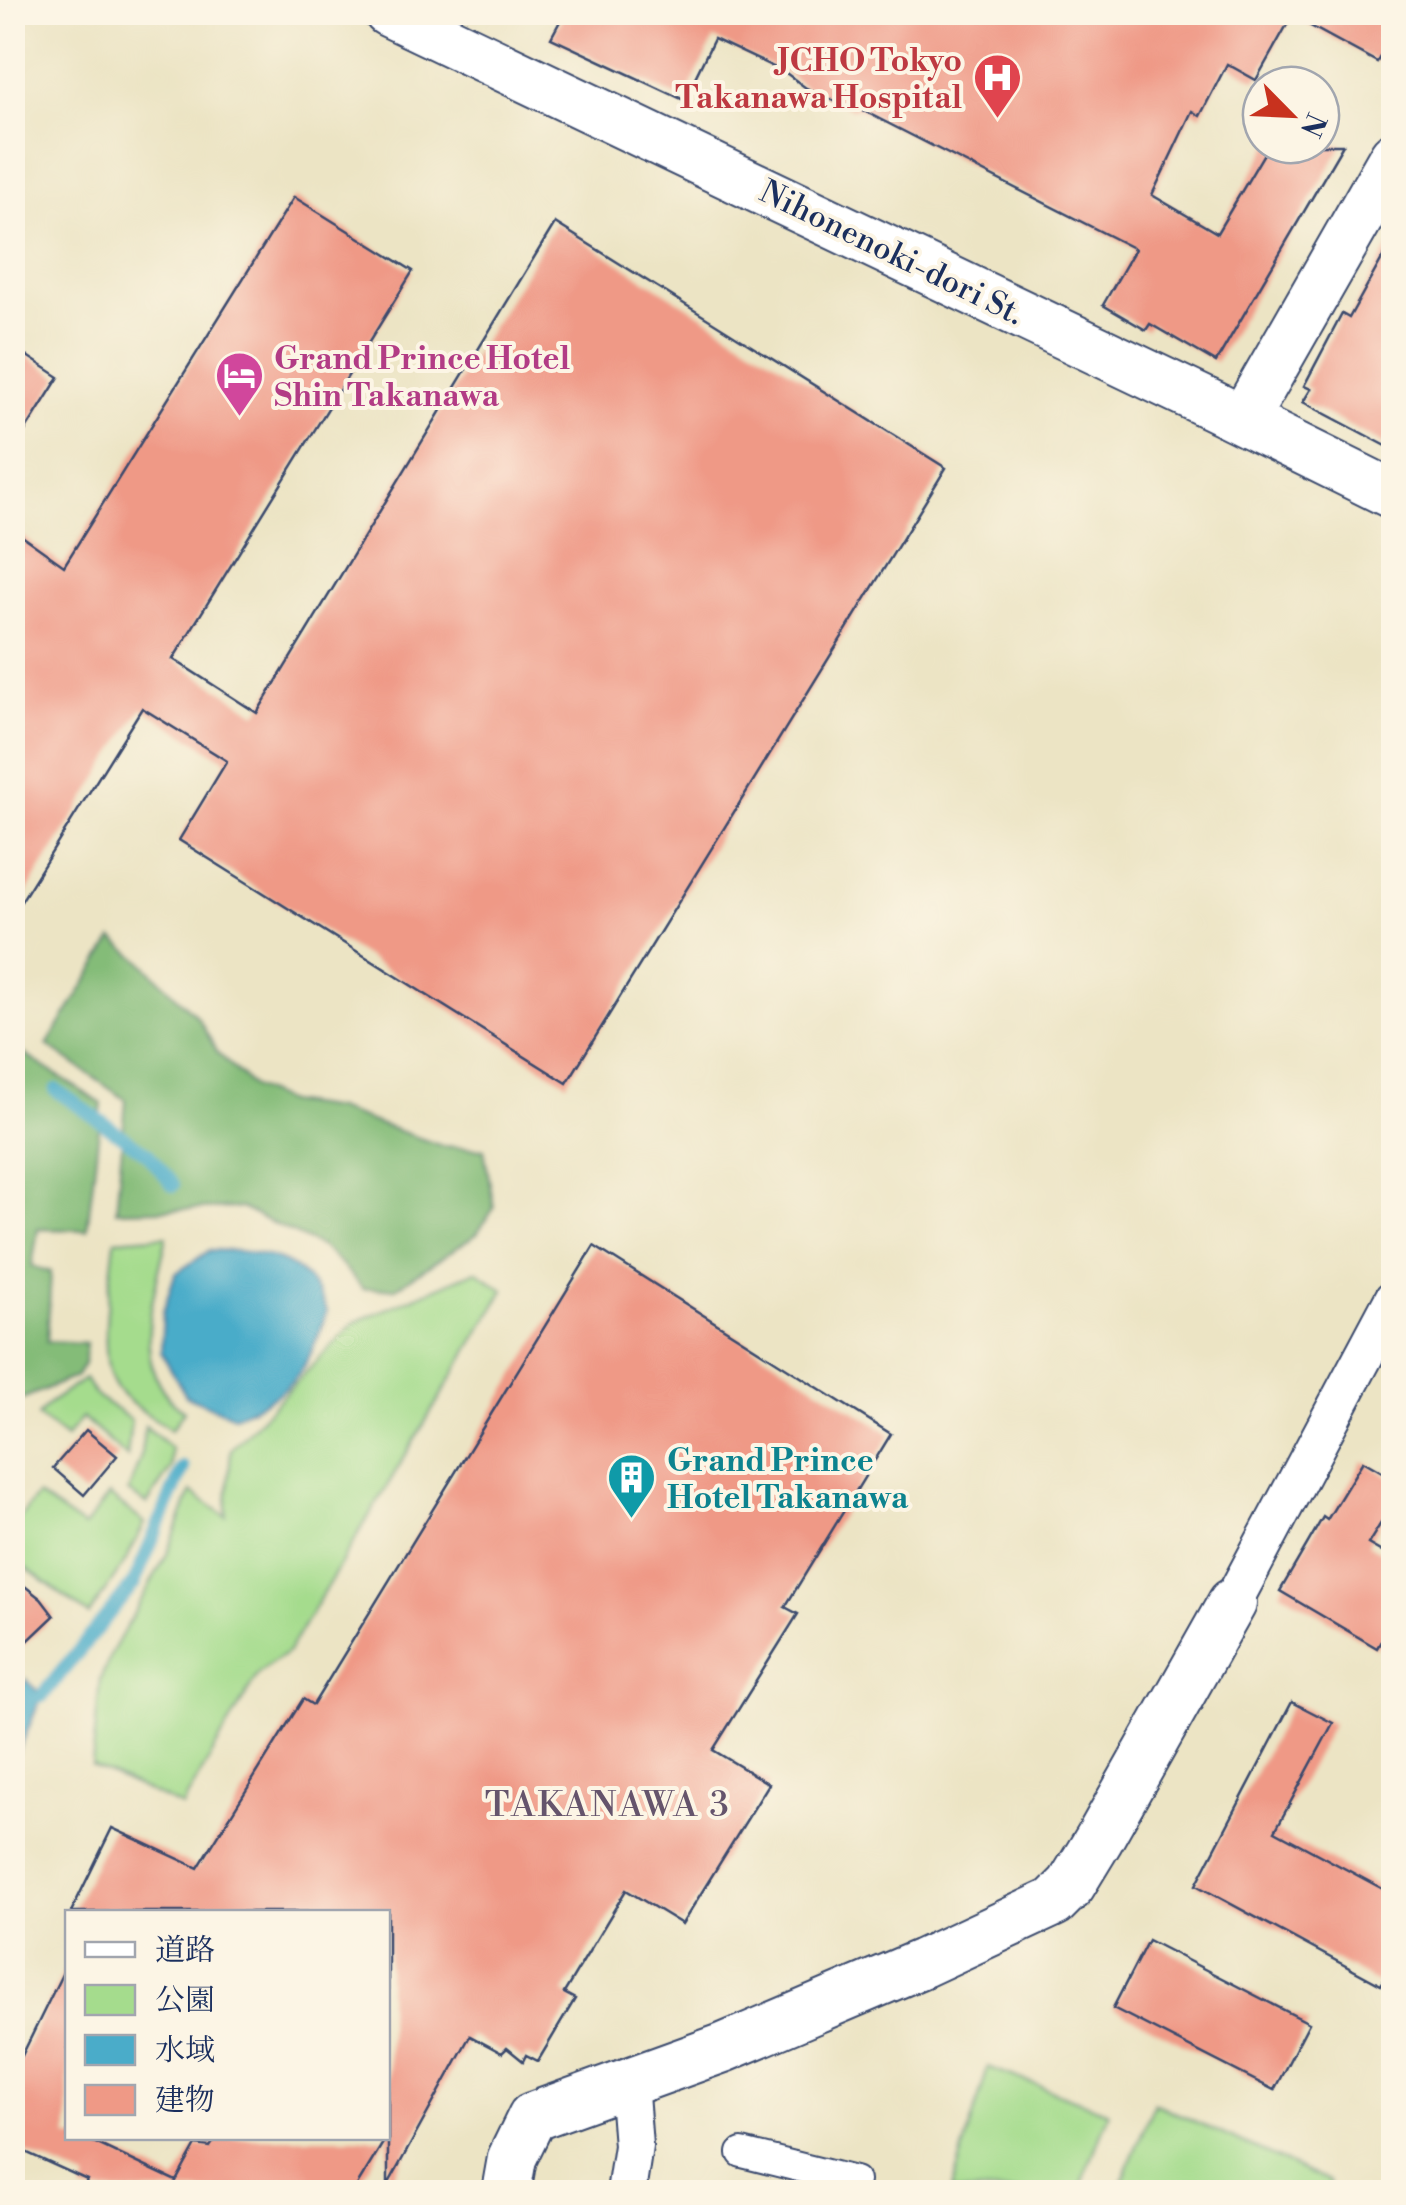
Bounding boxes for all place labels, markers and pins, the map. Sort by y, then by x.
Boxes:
place label: JCHO Tokyo Takanawa Hospital [675,41,962,118]
hospital icon: JCHO Tokyo Takanawa Hospital [971,52,1023,120]
place label: Grand Prince Hotel Shin Takanawa [274,339,570,416]
hotel icon: Grand Prince Hotel Shin Takanawa [213,350,265,418]
place label: Grand Prince Hotel Takanawa [667,1441,909,1518]
building icon: Grand Prince Hotel Takanawa [606,1452,658,1520]

